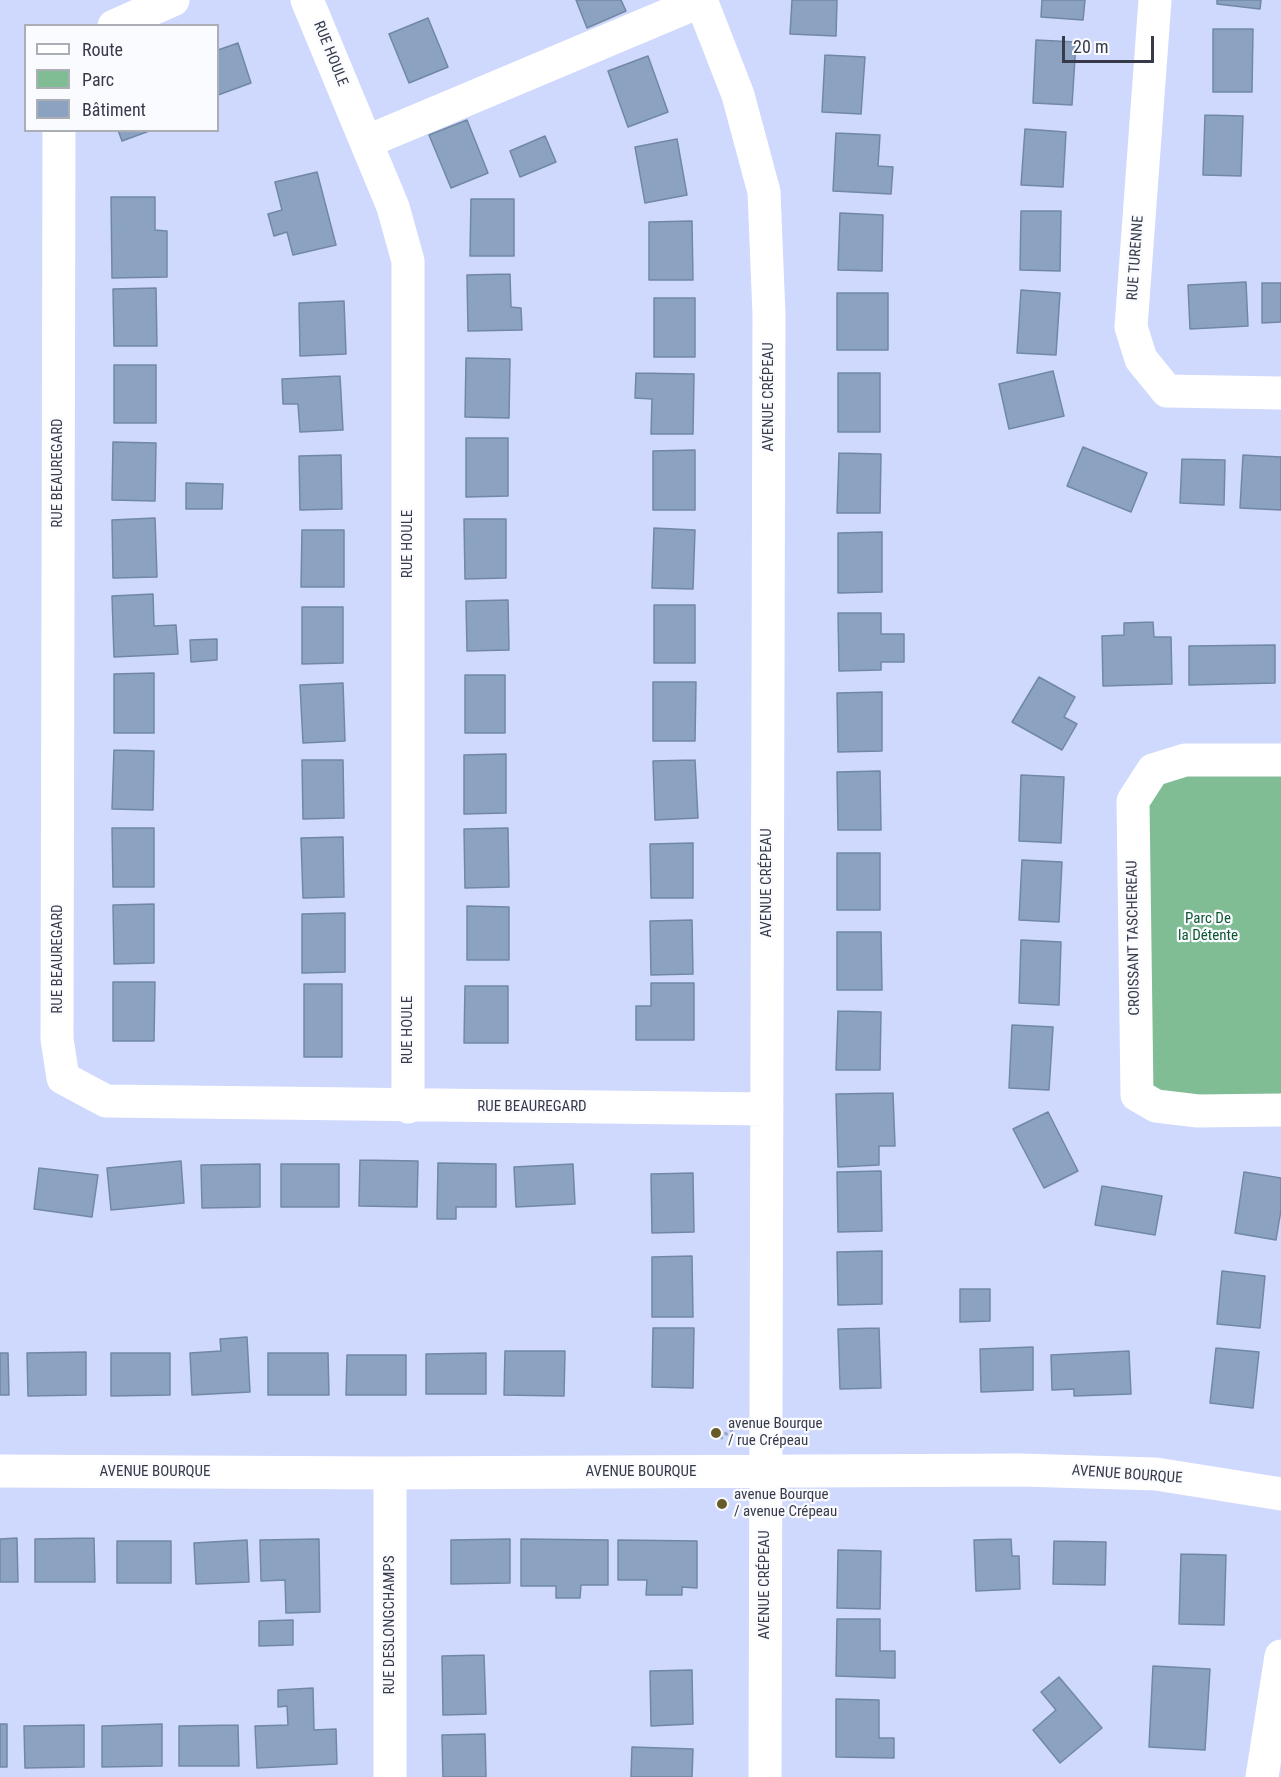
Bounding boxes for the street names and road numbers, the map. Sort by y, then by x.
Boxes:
street label: RUE HOULE [309,19,351,89]
street label: RUE TURENNE [1124,215,1148,301]
street label: AVENUE CRÉPEAU [760,342,778,452]
street label: RUE BEAUREGARD [49,418,67,528]
street label: RUE HOULE [399,510,417,578]
street label: AVENUE CRÉPEAU [758,828,776,938]
street label: CROISSANT TASCHEREAU [1124,860,1144,1016]
street label: RUE BEAUREGARD [49,904,67,1014]
street label: RUE HOULE [399,996,417,1064]
street label: RUE BEAUREGARD [477,1098,587,1116]
street label: AVENUE BOURQUE [1071,1462,1183,1488]
street label: AVENUE BOURQUE [100,1463,210,1481]
street label: AVENUE BOURQUE [586,1463,696,1481]
street label: AVENUE CRÉPEAU [756,1530,774,1640]
street label: RUE DESLONGCHAMPS [381,1556,399,1694]

